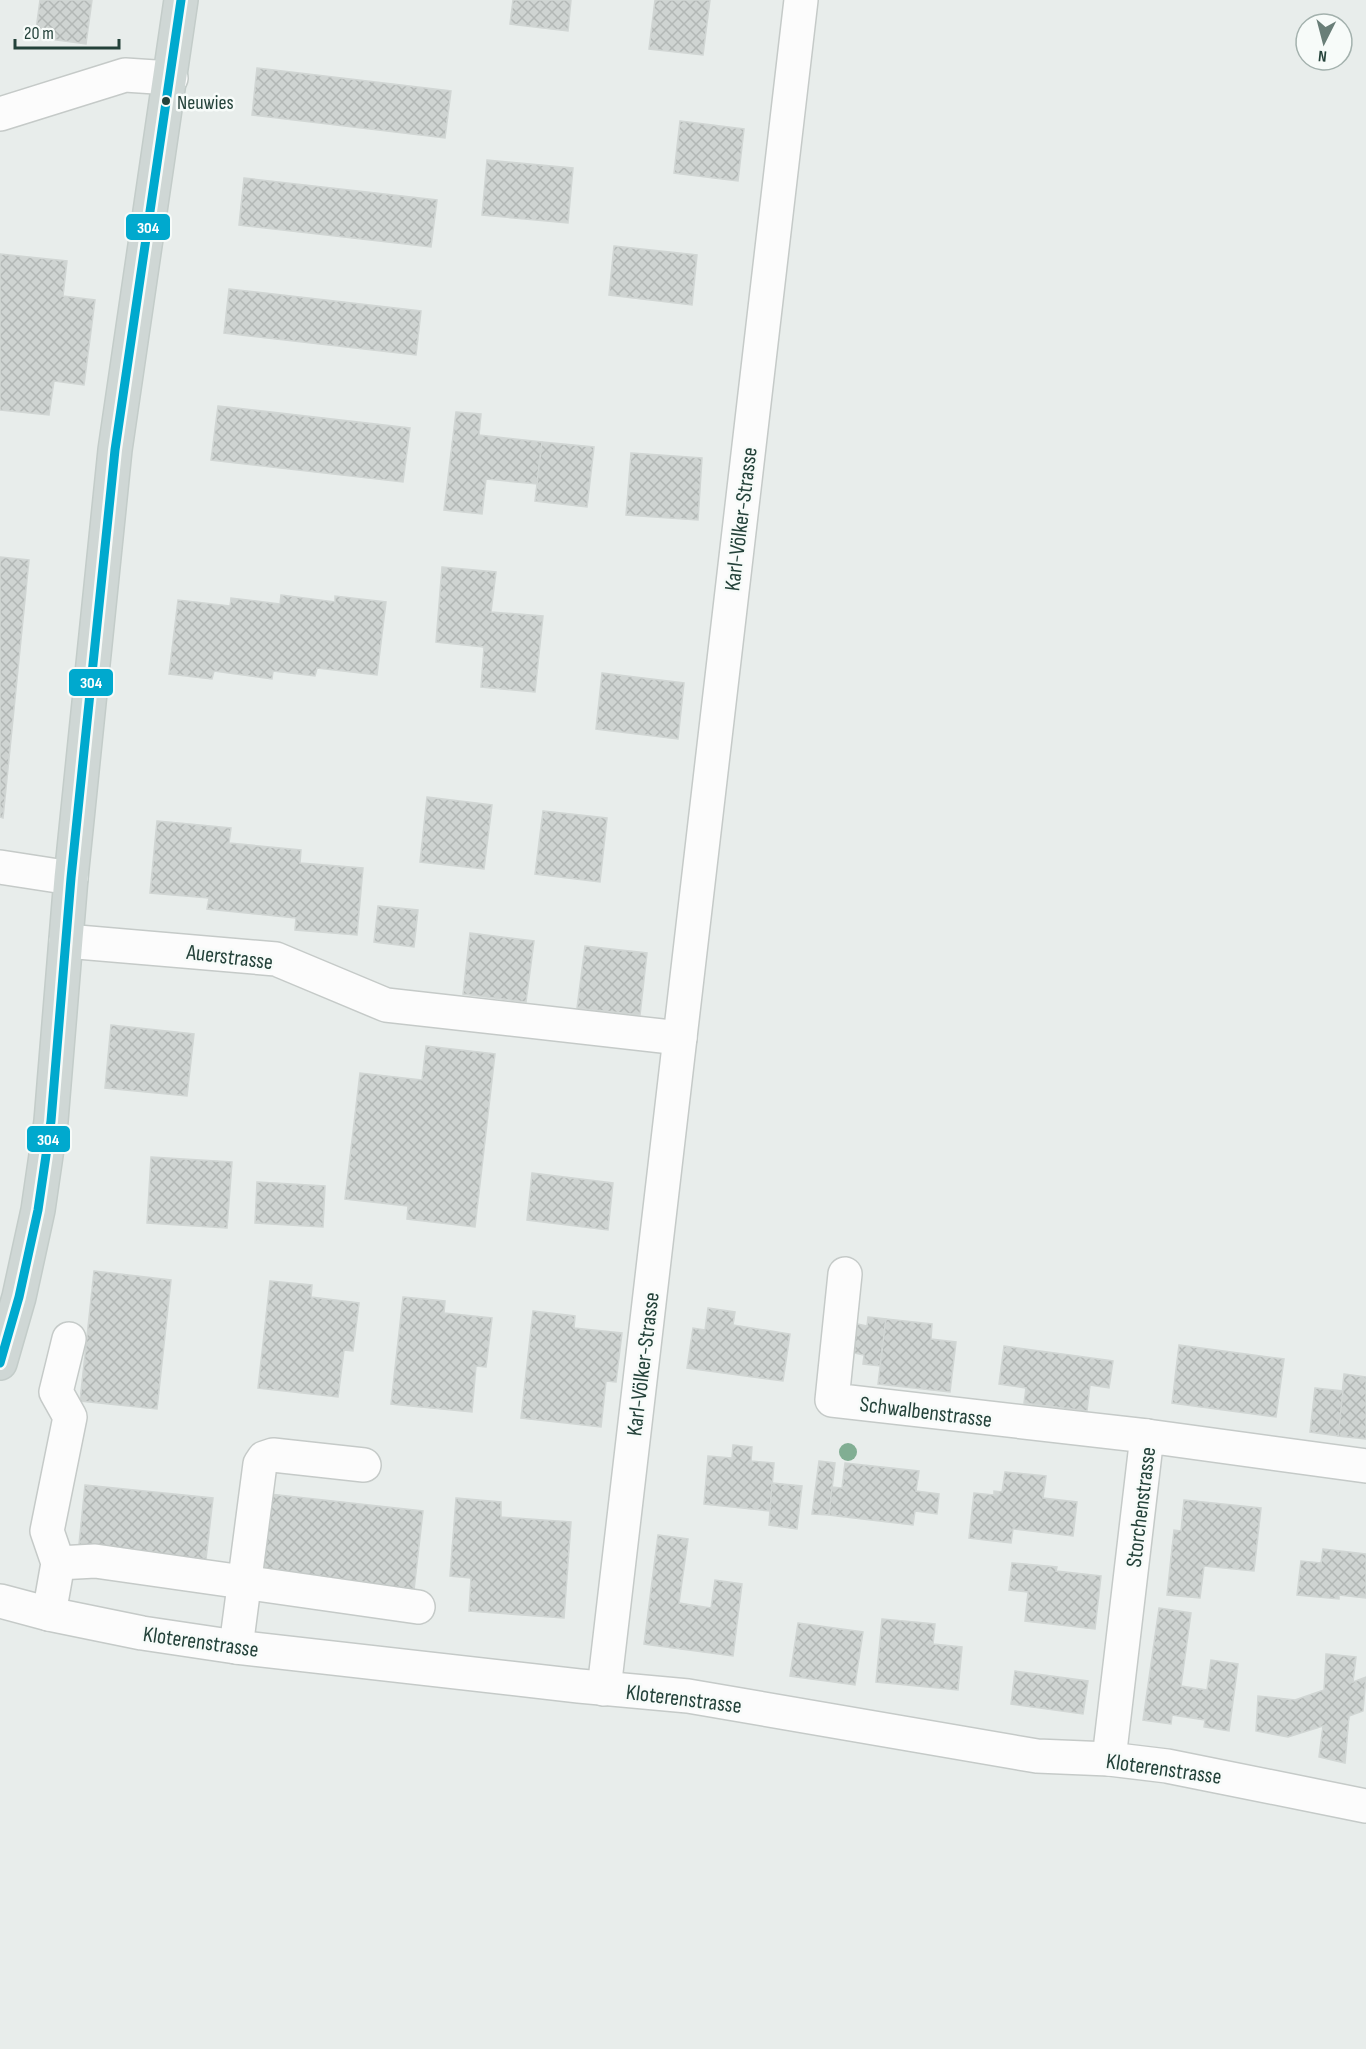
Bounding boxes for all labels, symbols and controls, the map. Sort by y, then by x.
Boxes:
scale bar [15,12,118,50]
north arrow [1294,12,1354,72]
text: 20 m [24,23,54,44]
text: N [1317,46,1328,65]
place label: Neuwies [177,91,234,115]
marker: Neuwies [160,95,172,107]
line badge: 304 [125,213,171,241]
text: 304 [137,219,160,238]
street label: Karl-Völker-Strasse [719,446,764,593]
line badge: 304 [68,668,114,697]
text: 304 [80,674,103,693]
street label: Auerstrasse [184,939,275,976]
line badge: 304 [26,1125,71,1153]
text: 304 [37,1131,60,1150]
street label: Karl-Völker-Strasse [621,1291,666,1438]
street label: Schwalbenstrasse [858,1391,994,1434]
street label: Storchenstrasse [1121,1446,1162,1569]
street label: Kloterenstrasse [141,1621,260,1664]
street label: Kloterenstrasse [624,1679,743,1720]
street label: Kloterenstrasse [1104,1748,1223,1791]

